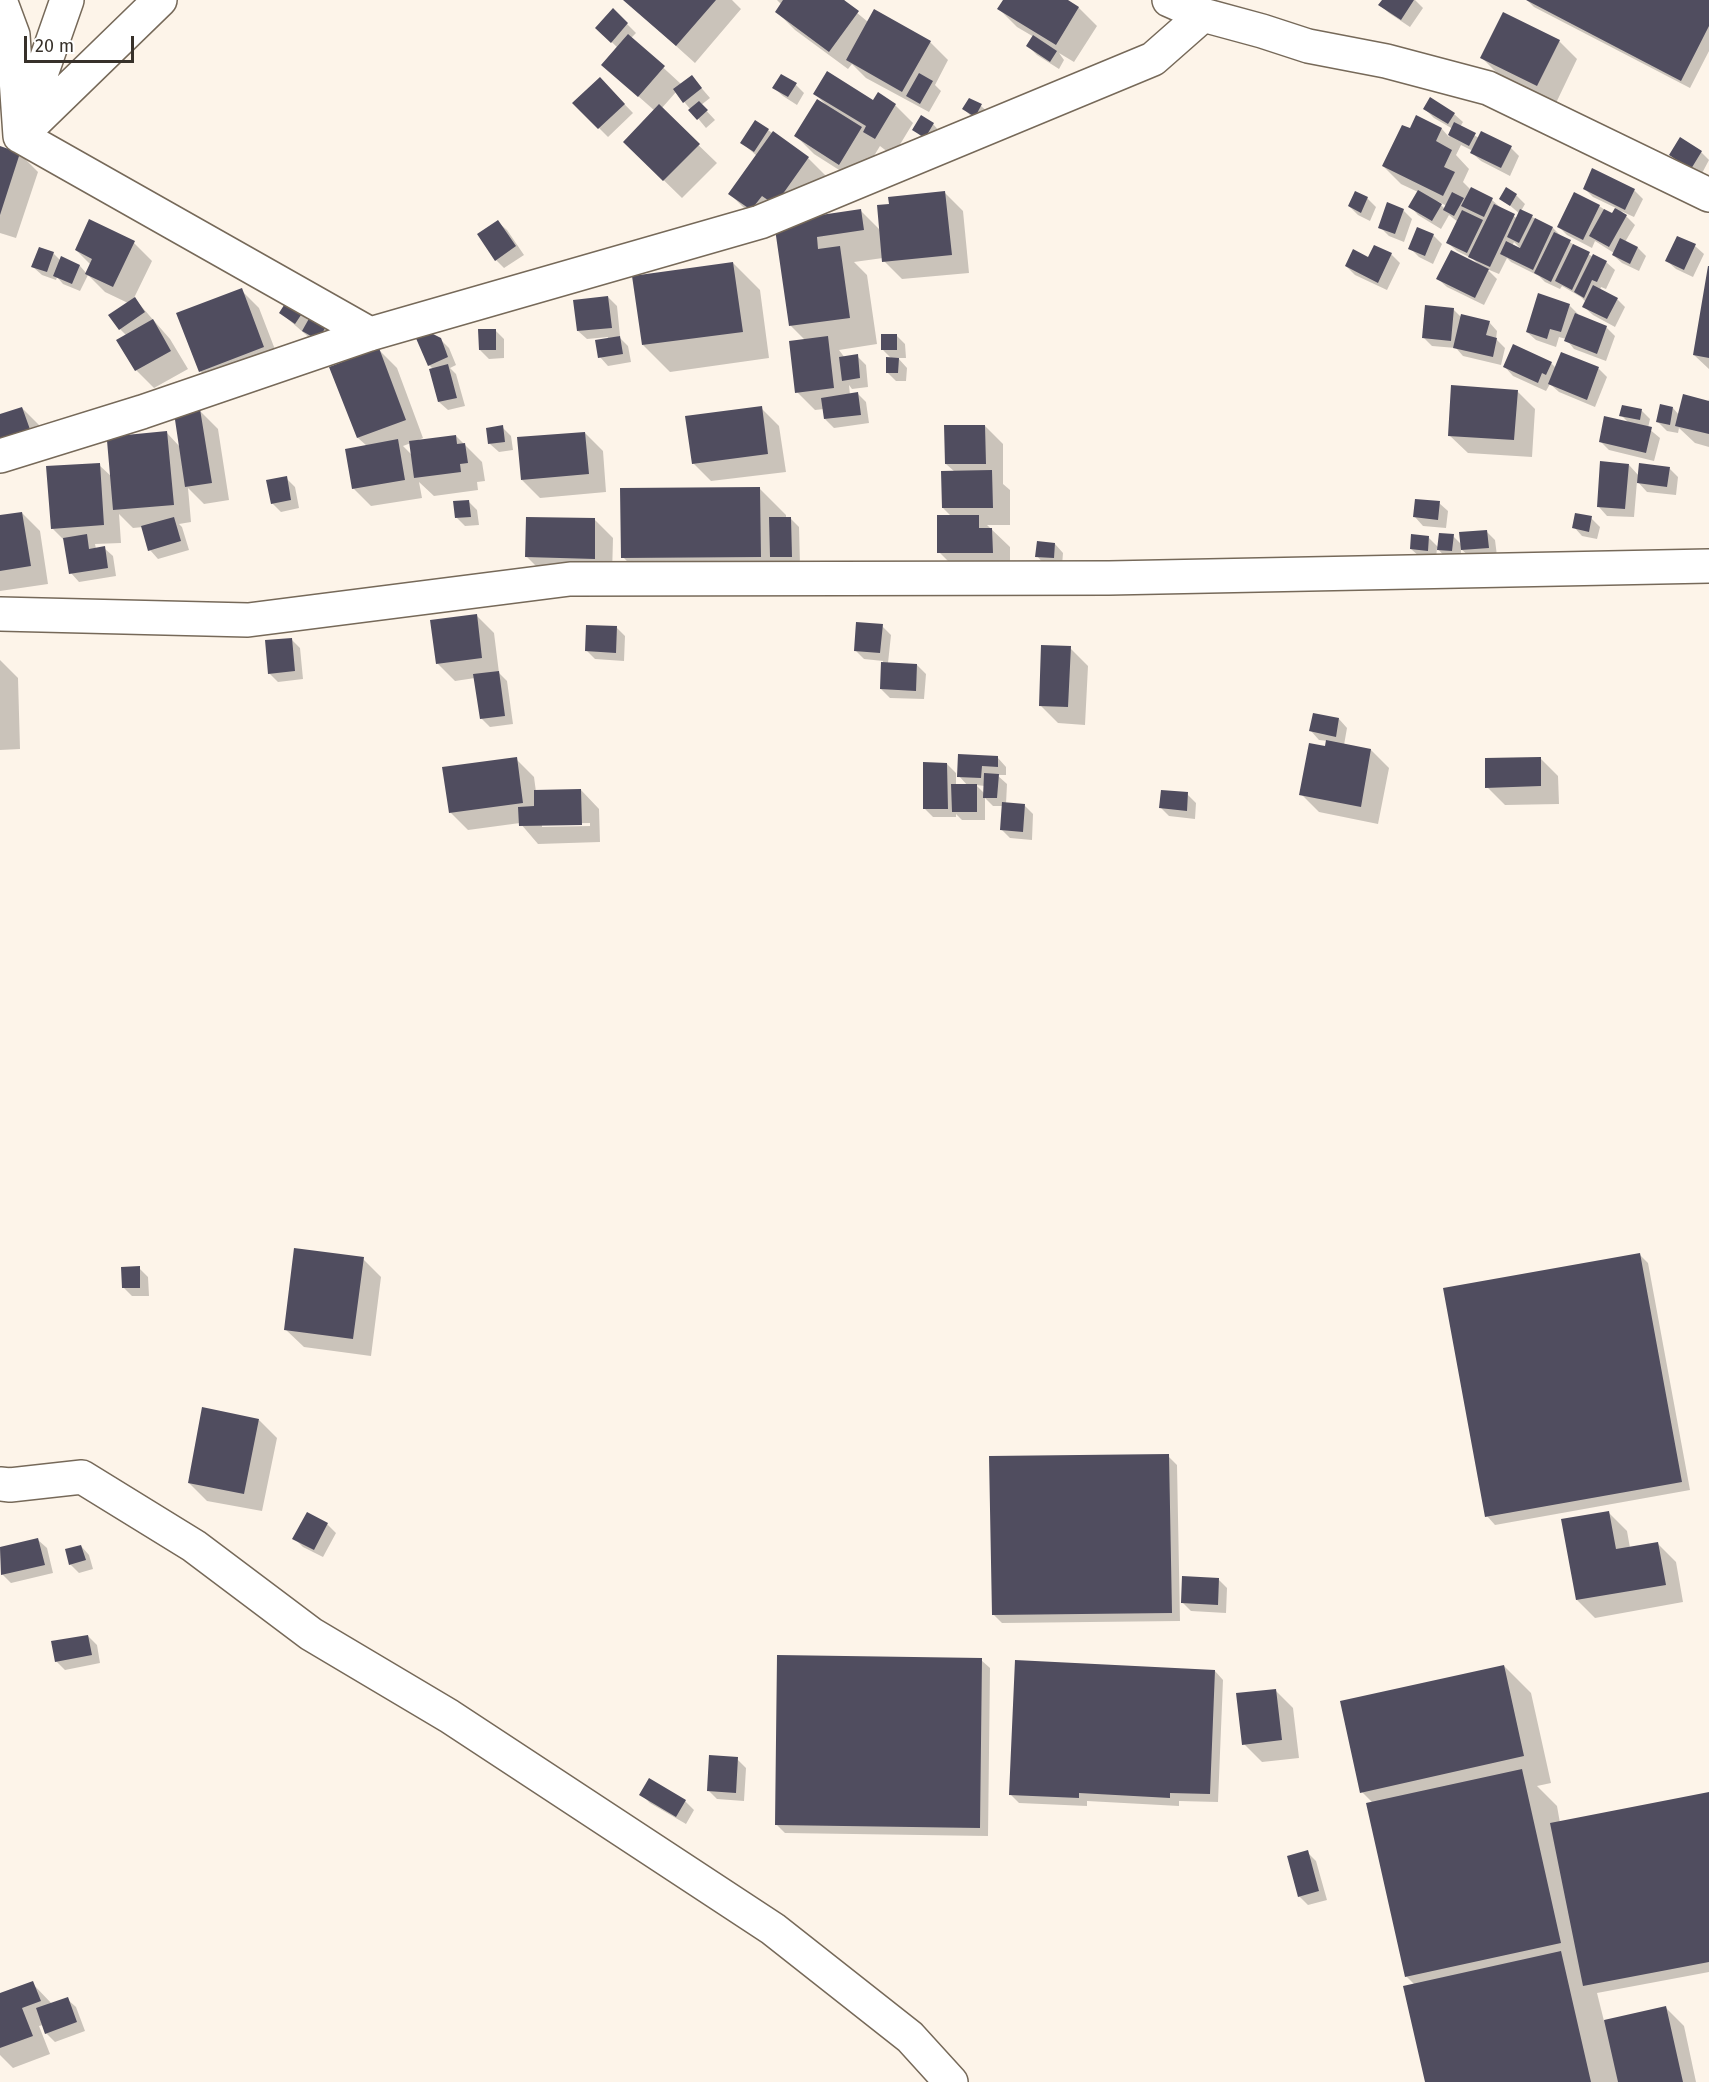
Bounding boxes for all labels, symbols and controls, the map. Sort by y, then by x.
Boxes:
scale bar [27,24,136,62]
text: 20 m [35,35,74,57]

